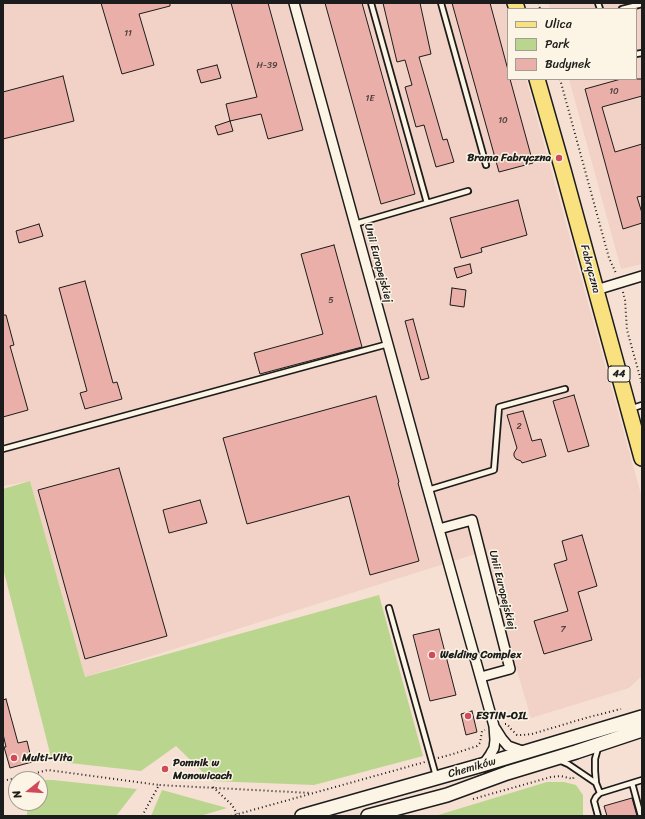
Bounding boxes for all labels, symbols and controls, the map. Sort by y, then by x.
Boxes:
legend [507,8,637,80]
text: Ulica [545,13,572,35]
house number: 11 [124,29,132,39]
text: Park [545,33,570,55]
text: Budynek [545,53,591,75]
house number: H-39 [256,61,278,71]
house number: 10 [609,87,619,97]
house number: 1E [366,94,374,104]
house number: 10 [498,116,508,126]
place label: Brama Fabryczna [467,151,551,165]
marker: Brama Fabryczna [554,153,564,163]
street label: Unii Europejskiej [361,222,395,304]
street label: Fabryczna [577,243,603,295]
house number: 5 [328,296,334,306]
road number: 44 [608,366,630,382]
house number: 2 [516,422,522,432]
street label: Unii Europejskiej [486,549,518,631]
house number: 7 [560,625,566,635]
place label: Welding Complex [440,648,522,662]
marker: Welding Complex [427,650,437,660]
place label: ESTIN-OIL [476,709,528,723]
marker: ESTIN-OIL [463,711,473,721]
place label: Multi-Vita [22,751,72,765]
marker: Multi-Vita [9,753,19,763]
street label: Chemików [447,755,497,781]
place label: Pomnik w Monowicach [173,756,232,782]
marker: Pomnik w Monowicach [160,764,170,774]
north arrow [8,771,48,811]
text: N [7,788,27,801]

